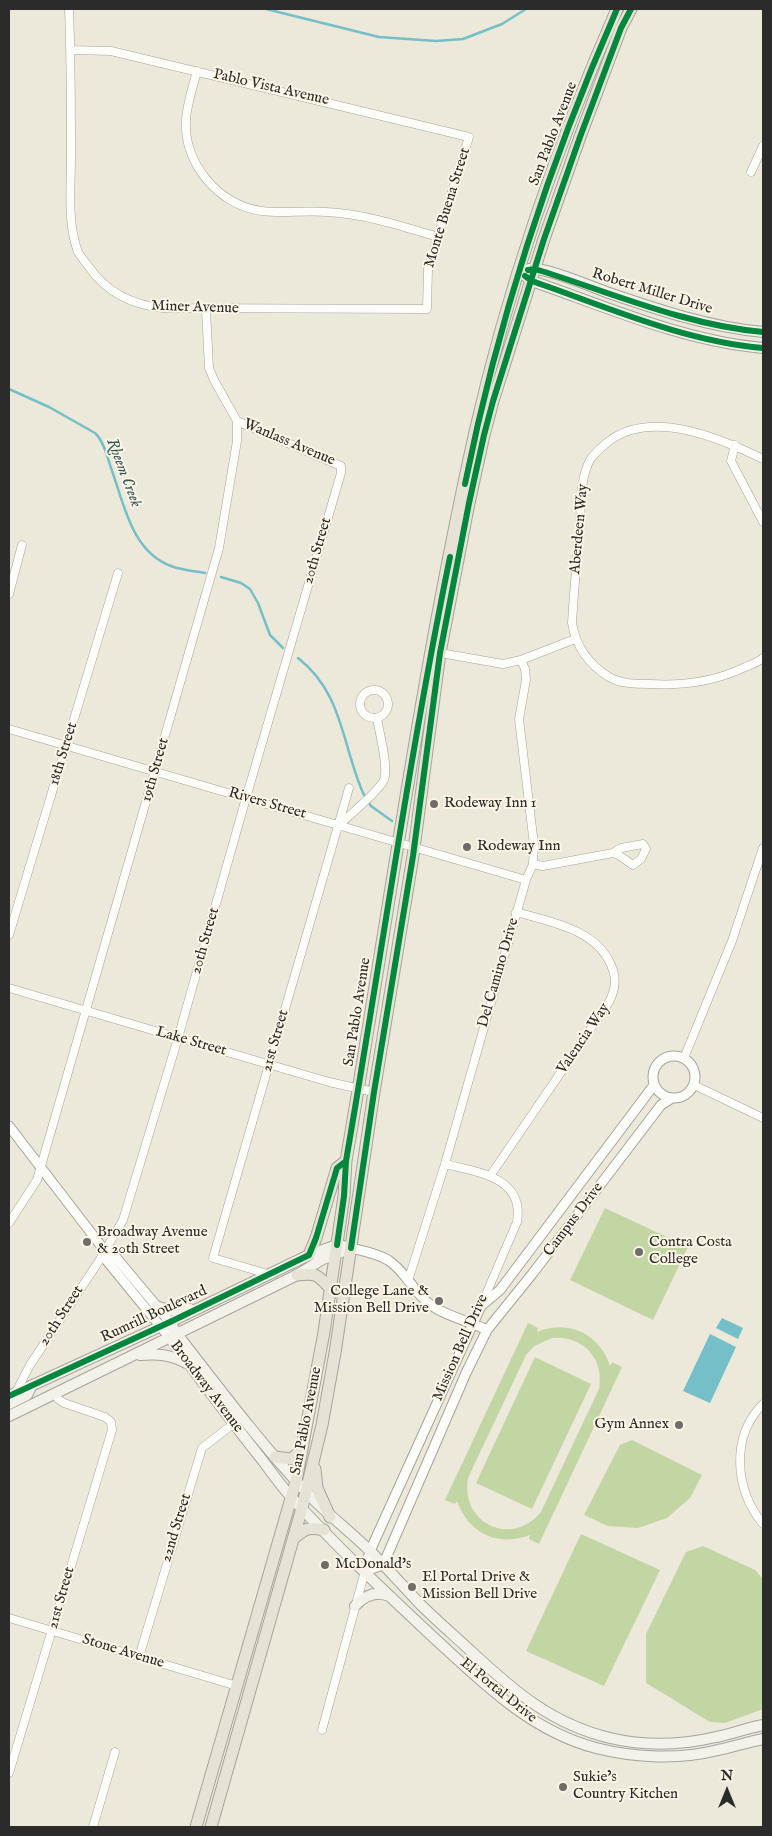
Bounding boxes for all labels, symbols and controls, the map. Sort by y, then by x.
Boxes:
street label: Pablo Vista Avenue [211,66,331,110]
street label: San Pablo Avenue [526,80,582,188]
street label: Monte Buena Street [421,146,475,270]
street label: Robert Miller Drive [590,265,714,319]
street label: Miner Avenue [151,297,239,319]
street label: Wanlass Avenue [240,416,338,470]
water label: Rheem Creek [101,436,145,510]
street label: Aberdeen Way [567,483,593,575]
street label: 20th Street [300,516,336,586]
street label: 18th Street [46,720,82,788]
street label: 19th Street [138,736,174,804]
street label: Rivers Street [226,784,308,824]
place label: Rodeway Inn 1 [444,795,536,813]
marker: Rodeway Inn 1 [428,798,440,810]
place label: Rodeway Inn [477,838,561,856]
marker: Rodeway Inn [461,841,473,853]
street label: 20th Street [188,906,224,976]
street label: Del Camino Drive [475,916,523,1030]
street label: San Pablo Avenue [341,956,375,1068]
street label: Valencia Way [554,1000,614,1078]
street label: 21st Street [259,1008,293,1074]
street label: Lake Street [154,1023,228,1061]
street label: Campus Drive [540,1179,608,1261]
place label: Broadway Avenue & 20th Street [97,1224,208,1259]
place label: Contra Costa College [649,1234,732,1269]
marker: Broadway Avenue & 20th Street [81,1236,93,1248]
marker: Contra Costa College [633,1246,645,1258]
street label: 20th Street [36,1283,88,1349]
street label: Rumrill Boulevard [98,1283,210,1347]
place label: College Lane & Mission Bell Drive [314,1283,429,1318]
street label: Mission Bell Drive [429,1292,493,1404]
marker: College Lane & Mission Bell Drive [433,1295,445,1307]
street label: Broadway Avenue [166,1337,246,1437]
street label: San Pablo Avenue [288,1365,326,1477]
place label: Gym Annex [595,1416,669,1434]
marker: Gym Annex [673,1419,685,1431]
street label: 22nd Street [158,1492,196,1564]
place label: McDonald's [335,1556,411,1574]
marker: McDonald's [319,1559,331,1571]
street label: 21st Street [45,1565,79,1631]
place label: El Portal Drive & Mission Bell Drive [422,1569,537,1604]
marker: El Portal Drive & Mission Bell Drive [406,1581,418,1593]
street label: Stone Avenue [80,1631,166,1673]
street label: El Portal Drive [456,1655,540,1727]
north arrow [702,1766,752,1816]
text: N [721,1767,733,1785]
place label: Sukie’s Country Kitchen [573,1769,678,1804]
marker: Sukie’s Country Kitchen [557,1781,569,1793]

